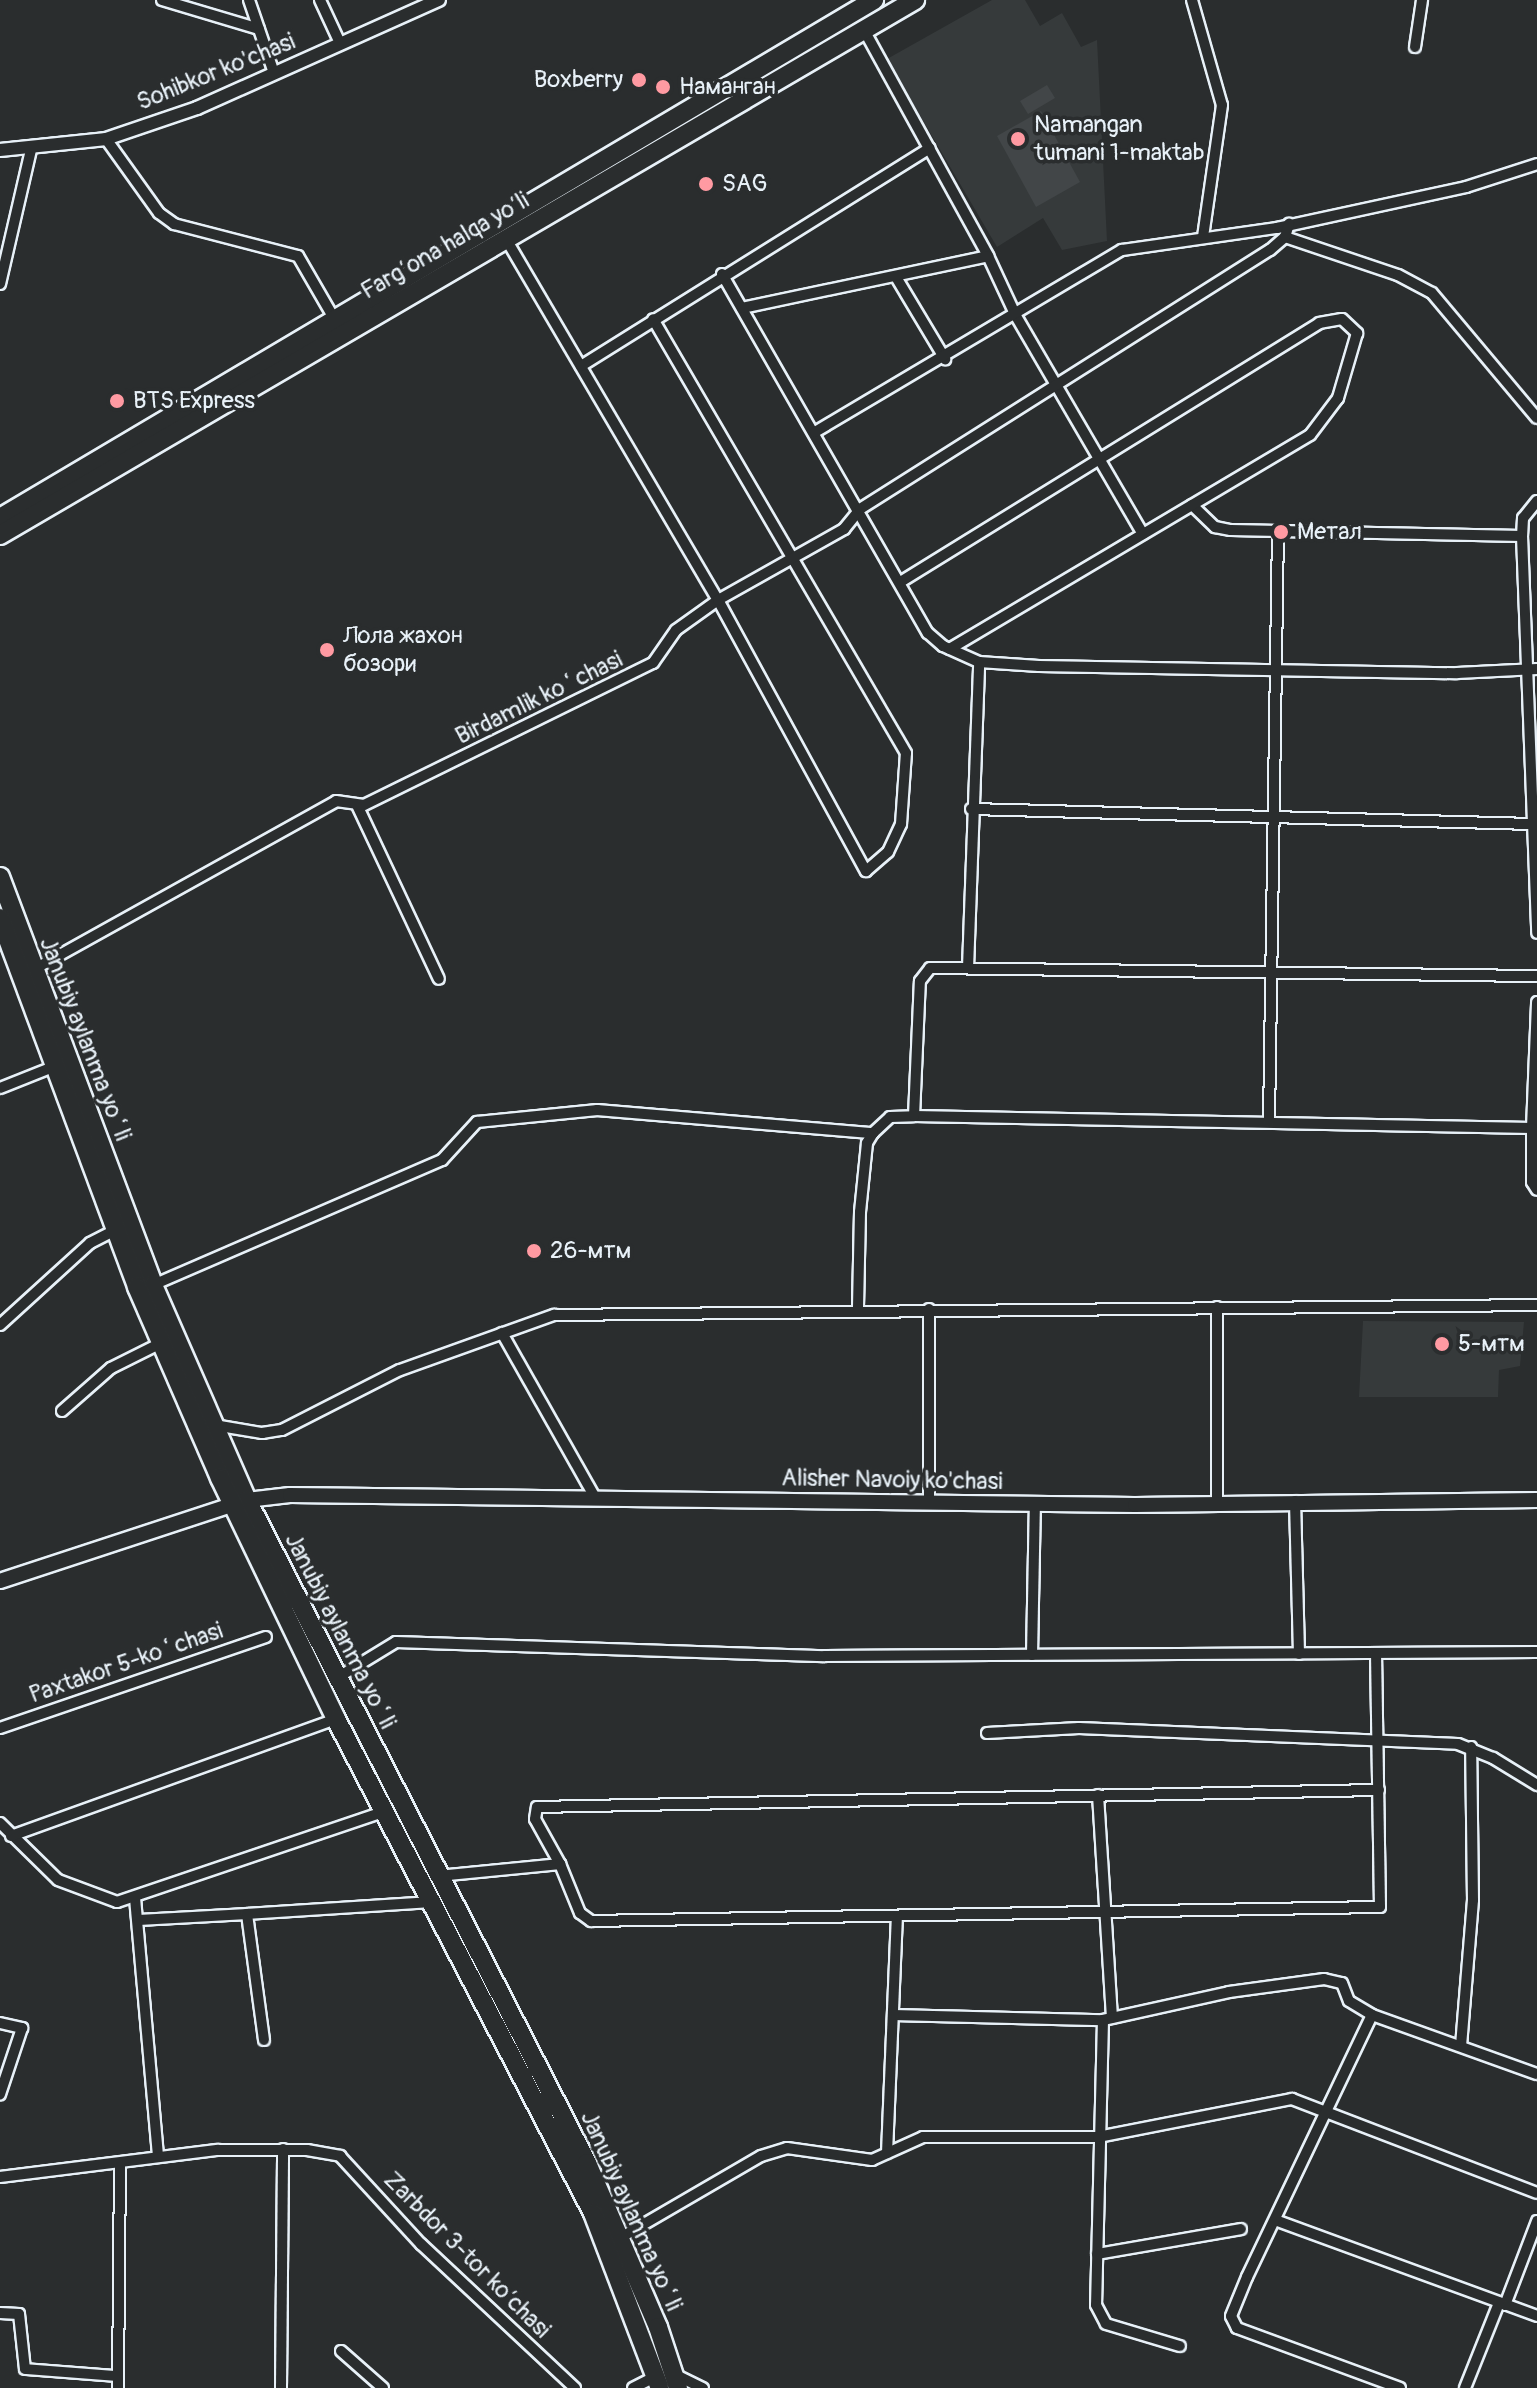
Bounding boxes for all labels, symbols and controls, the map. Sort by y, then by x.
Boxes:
street label: Sohibkor ko'chasi [133,27,299,117]
place label: Boxberry [534,66,623,94]
marker: Boxberry [630,71,648,89]
place label: Наманган [679,73,776,101]
marker: Наманган [654,78,672,96]
place label: Namangan tumani 1-maktab [1034,111,1205,167]
marker: Namangan tumani 1-maktab [1009,130,1027,148]
place label: SAG [722,170,767,198]
marker: SAG [697,175,715,193]
street label: Farg‘ona halqa yo‘li [356,186,534,306]
place label: BTS Express [133,387,255,415]
marker: BTS Express [108,392,126,410]
place label: Метал [1297,518,1362,546]
marker: Метал [1272,523,1290,541]
place label: Лола жахон бозори [343,622,463,678]
marker: Лола жахон бозори [318,641,336,659]
street label: Birdamlik koʻchasi [451,645,627,751]
street label: Janubiy aylanma yoʻli [33,933,137,1145]
place label: 26-мтм [550,1237,631,1265]
marker: 26-мтм [525,1242,543,1260]
place label: 5-мтм [1458,1330,1525,1358]
marker: 5-мтм [1433,1335,1451,1353]
street label: Alisher Navoiy ko'chasi [781,1464,1003,1496]
street label: Janubiy aylanma yoʻli [278,1528,402,1734]
street label: Paxtakor 5-koʻchasi [25,1616,227,1710]
street label: Janubiy aylanma yoʻli [574,2107,688,2315]
street label: Zarbdor 3-tor koʼchasi [378,2166,556,2344]

